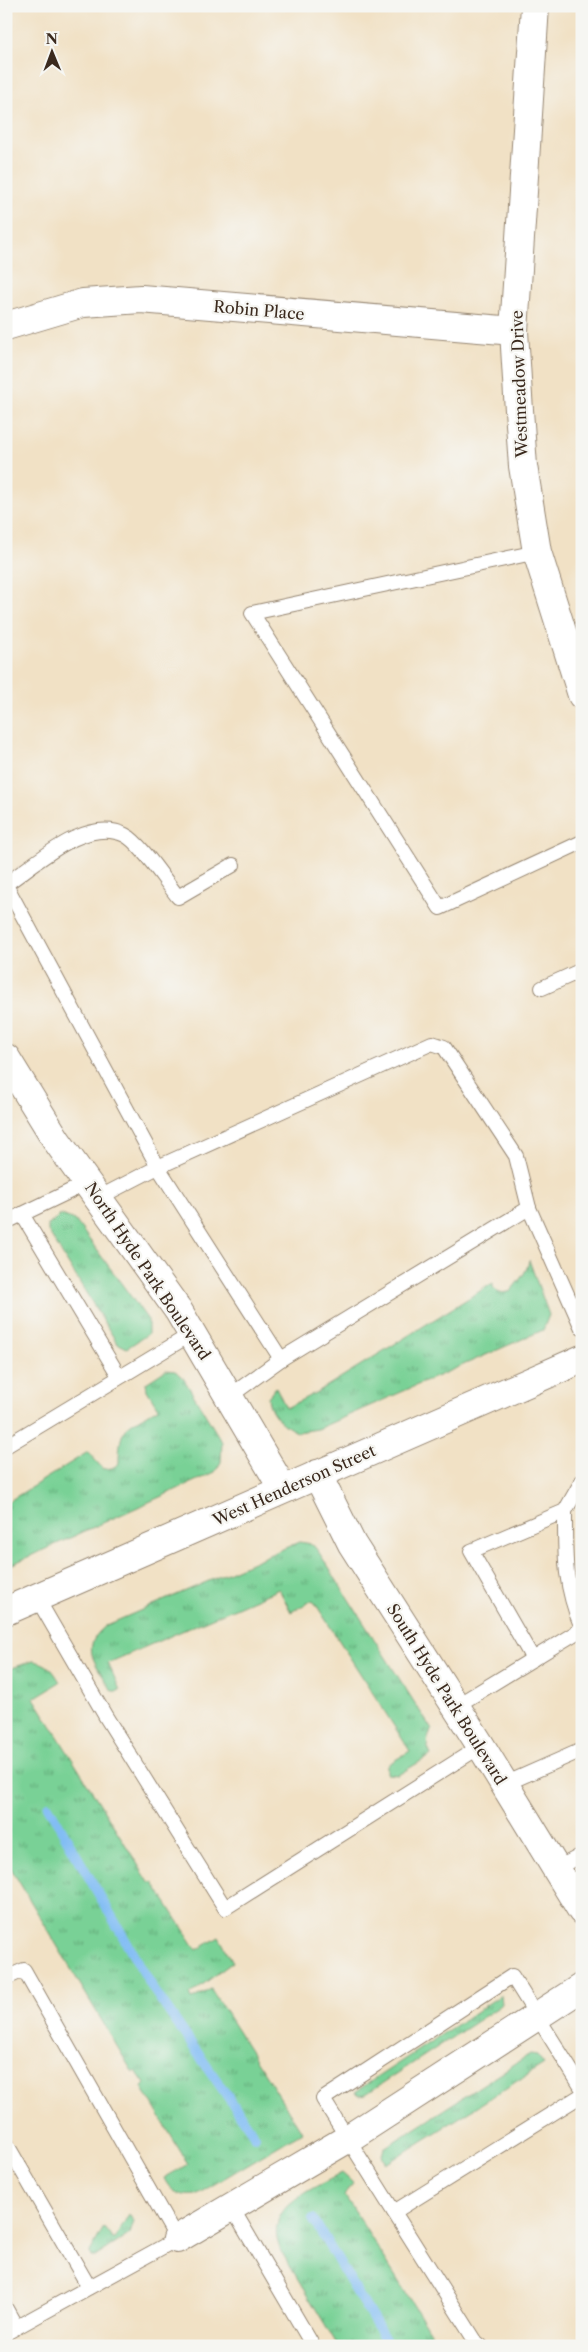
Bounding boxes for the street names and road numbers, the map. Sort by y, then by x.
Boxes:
street label: Robin Place [213,296,305,324]
street label: Westmeadow Drive [506,310,532,459]
street label: North Hyde Park Boulevard [81,1178,215,1364]
street label: West Henderson Street [209,1440,379,1530]
street label: South Hyde Park Boulevard [383,1600,511,1788]

